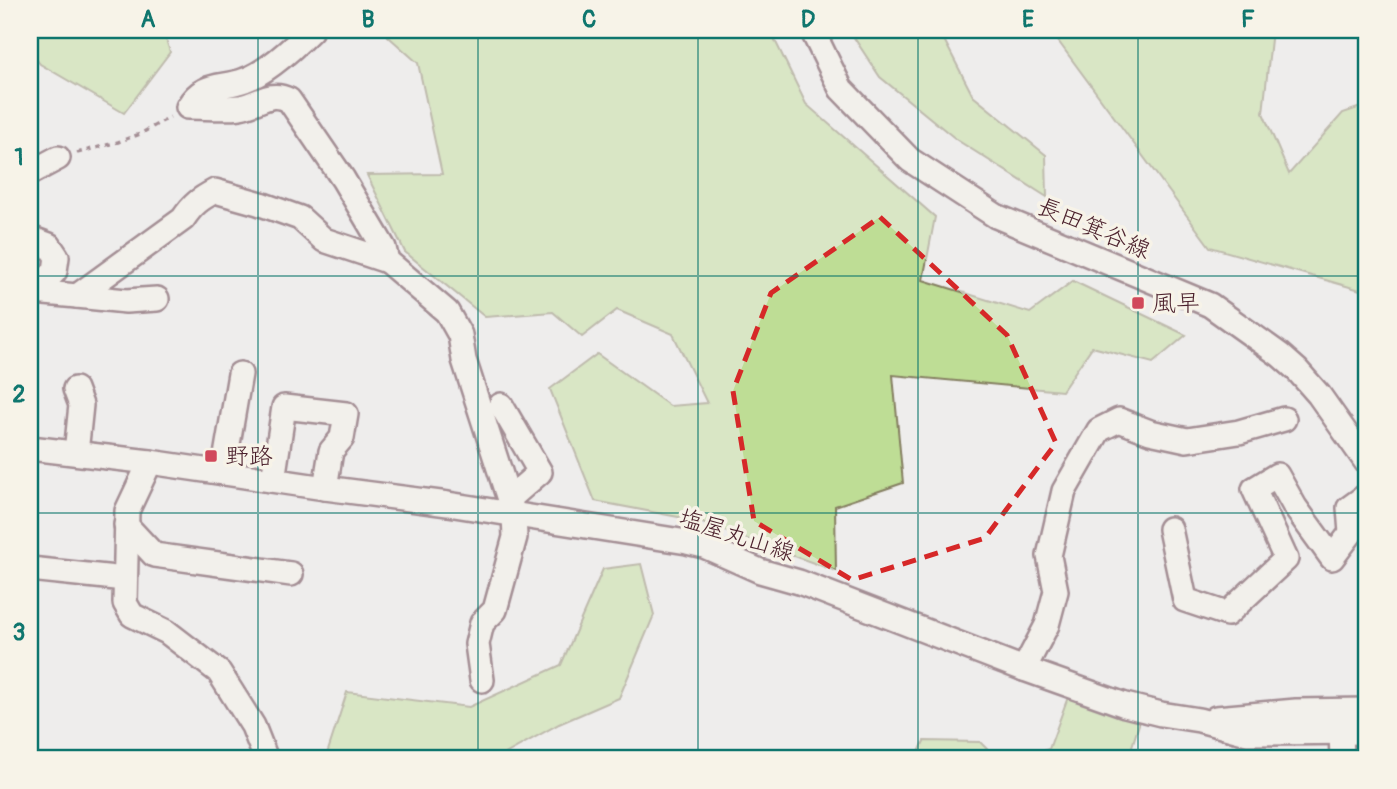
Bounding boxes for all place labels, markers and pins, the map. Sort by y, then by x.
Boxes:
place label: 風早 [1152,289,1200,318]
marker: 風早 [1130,295,1146,311]
place label: 野路 [225,442,273,471]
marker: 野路 [203,448,219,464]

